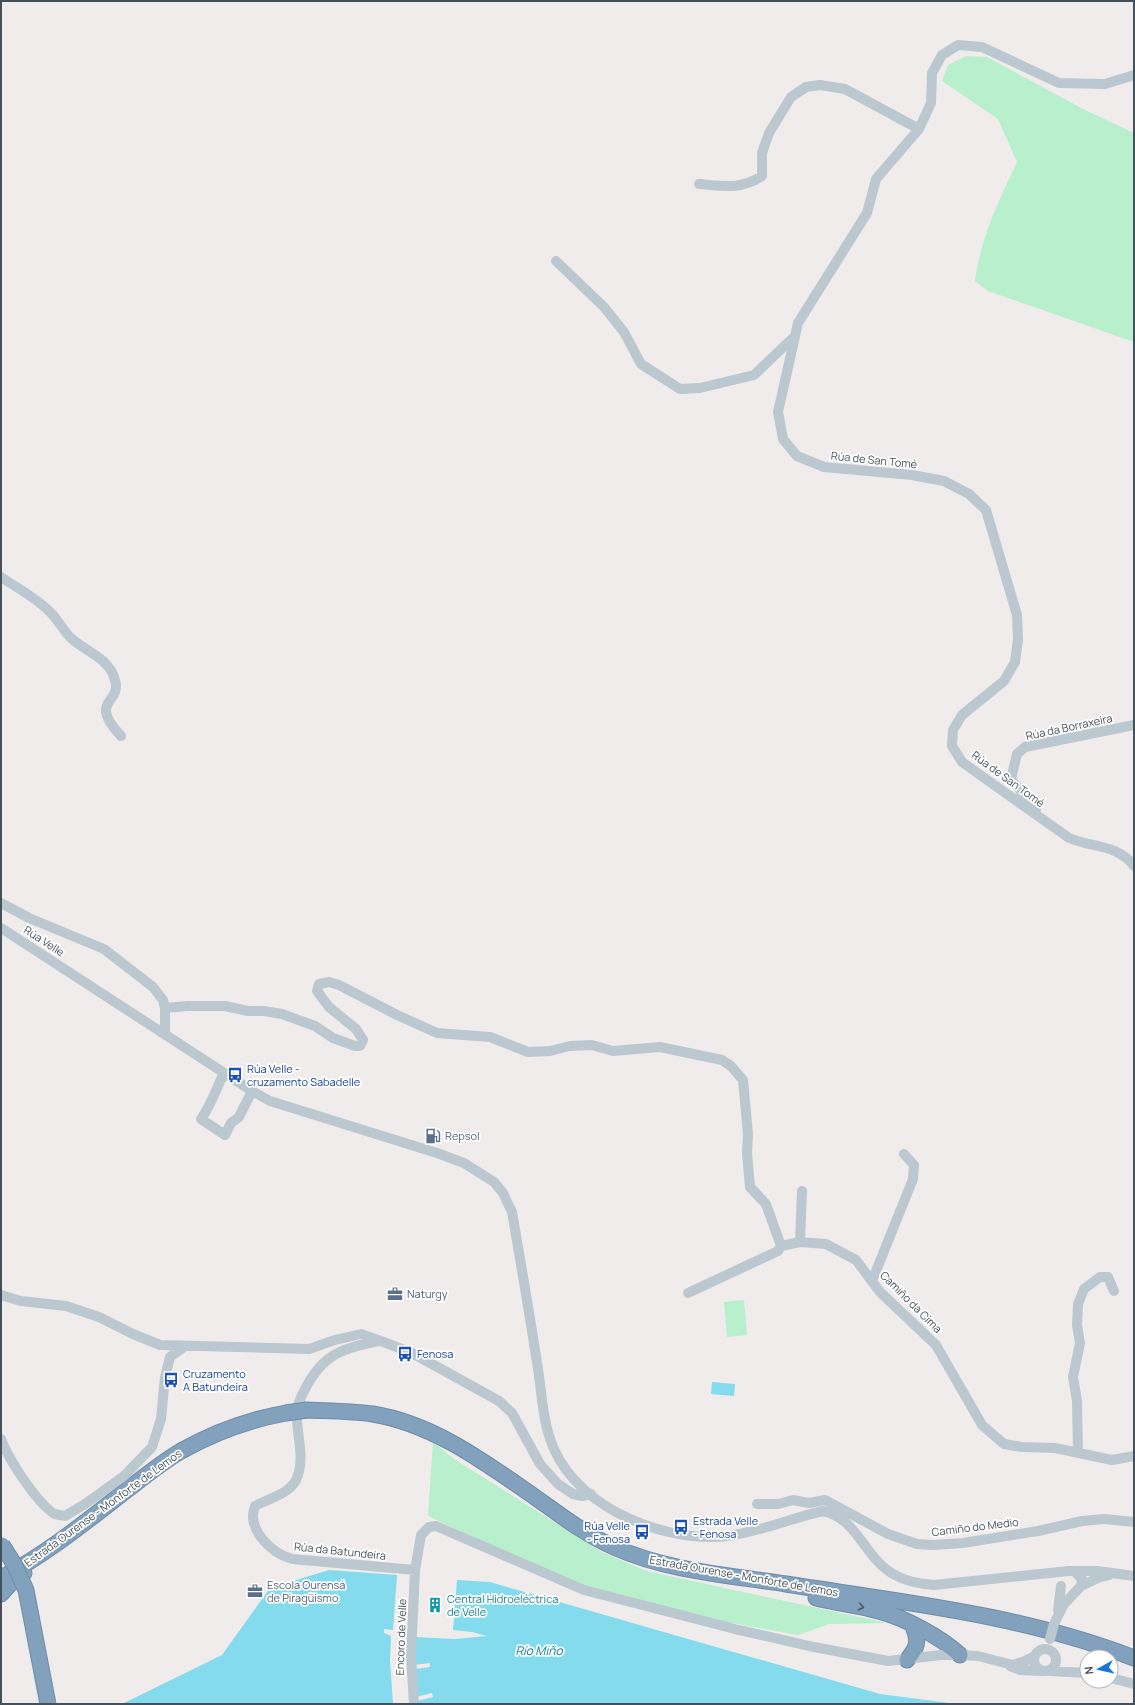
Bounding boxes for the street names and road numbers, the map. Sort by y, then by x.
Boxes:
street label: Rúa de San Tomé [830,448,918,472]
street label: Rúa da Borraxeira [1024,710,1114,743]
street label: Rúa de San Tomé [969,747,1048,810]
street label: Rúa Velle [21,922,68,960]
street label: Camiño da Cima [877,1267,946,1336]
street label: Estrada Ourense - Monforte de Lemos [21,1445,185,1570]
street label: Camiño do Medio [931,1514,1020,1539]
street label: Rúa da Batundeira [293,1538,387,1563]
street label: Estrada Ourense - Monforte de Lemos [649,1552,840,1600]
street label: Encoro de Velle [392,1598,409,1676]

